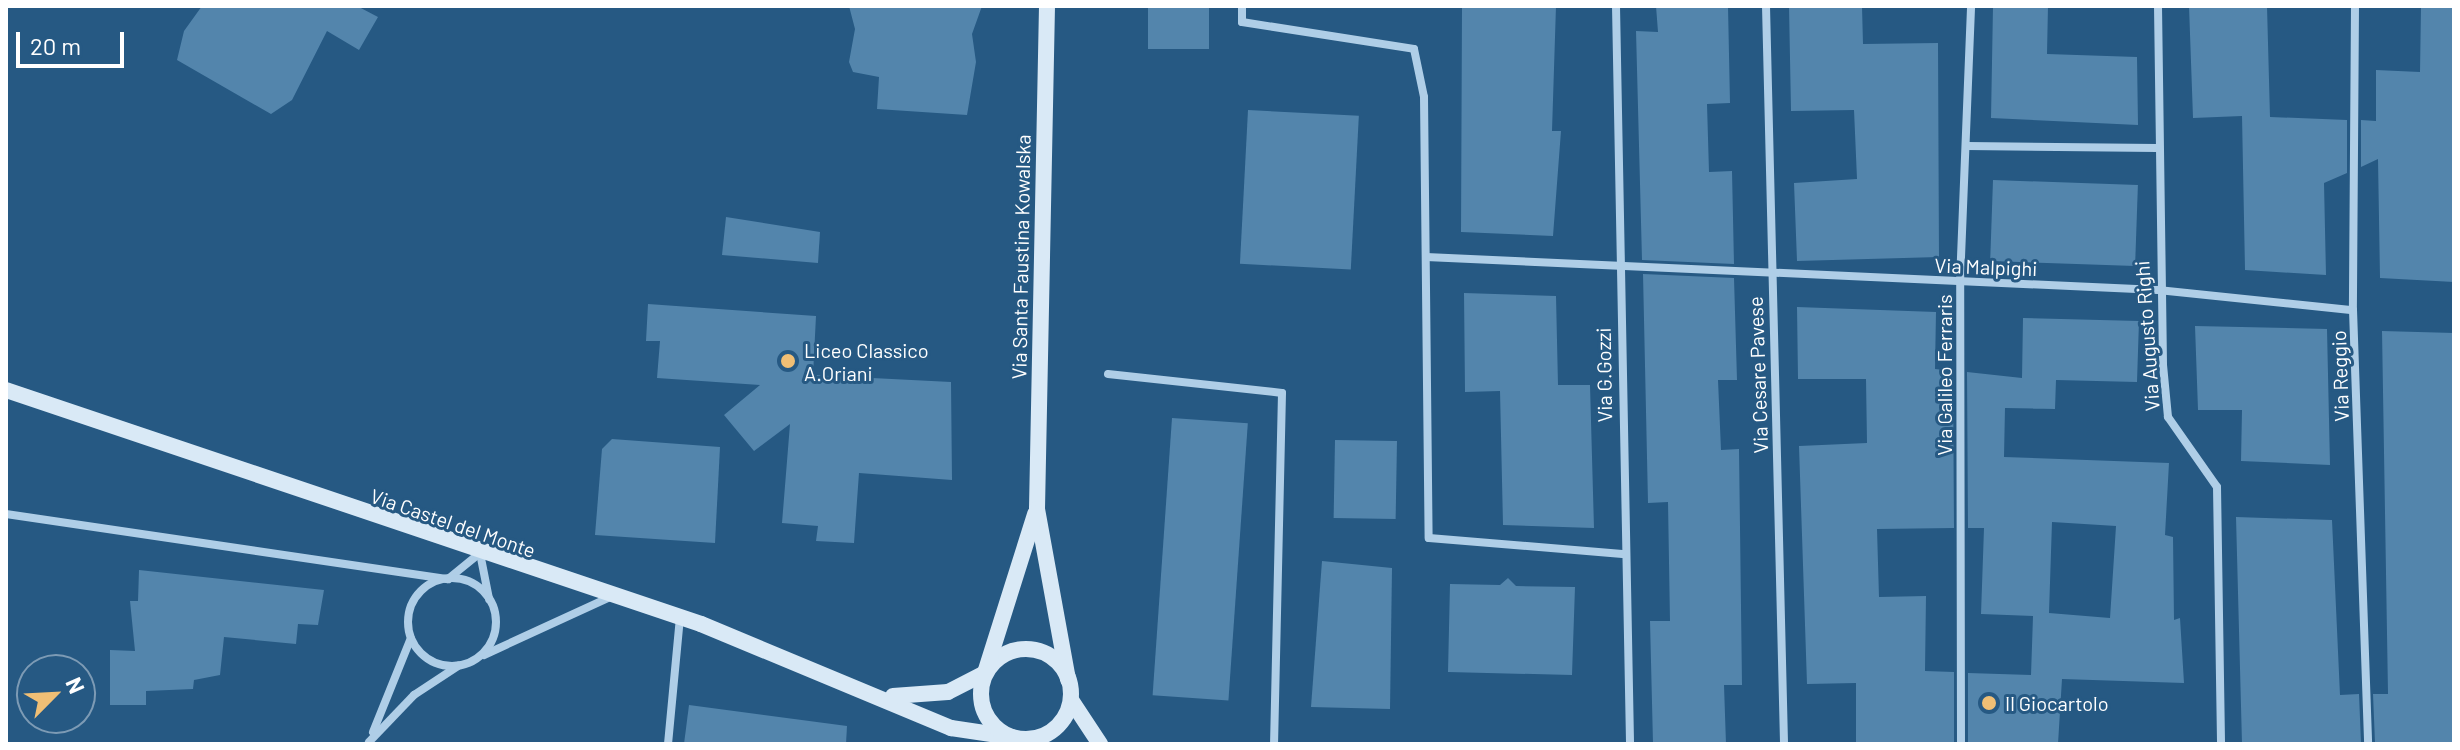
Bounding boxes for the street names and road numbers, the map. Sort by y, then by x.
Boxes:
street label: Via Santa Faustina Kowalska [1007,134,1035,380]
street label: Via Malpighi [1934,253,2038,281]
street label: Via Augusto Righi [2130,260,2164,412]
street label: Via Galileo Ferraris [1932,294,1956,456]
street label: Via Cesare Pavese [1743,296,1773,454]
street label: Via G.Gozzi [1591,327,1617,423]
street label: Via Reggio [2326,330,2354,422]
street label: Via Castel del Monte [367,483,539,563]

